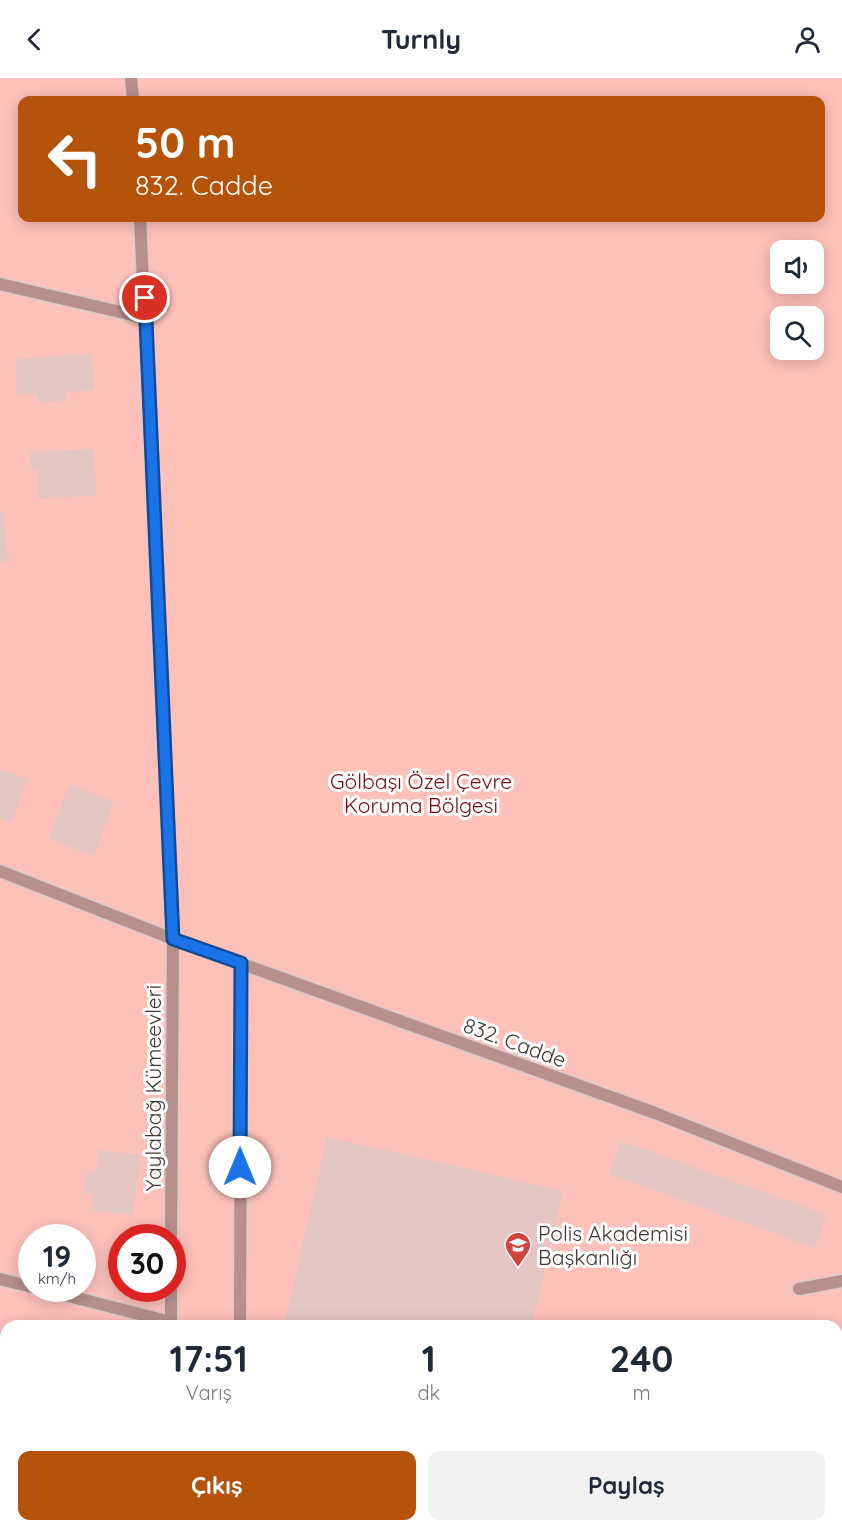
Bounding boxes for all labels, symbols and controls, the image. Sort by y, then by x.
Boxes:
text: Turnly [381,22,461,56]
icon: back [18,23,51,56]
icon: person [791,23,824,56]
text: 50 m [135,116,235,169]
icon: left [36,120,114,198]
text: 832. Cadde [135,168,273,202]
map controls [770,240,824,360]
button: sound [770,240,824,294]
pin [119,272,170,323]
icon: arrive [128,281,161,314]
button: search [770,306,824,360]
park label: Gölbaşı Özel Çevre Koruma Bölgesi [330,768,512,818]
street label: Yaylabağ Kümeevleri [140,985,166,1191]
street label: 832. Cadde [460,1011,570,1073]
position arrow [208,1135,272,1199]
place label: Polis Akademisi Başkanlığı [538,1220,688,1270]
speed limit sign: 30 [108,1224,186,1302]
school or university icon: Polis Akademisi Başkanlığı [503,1230,533,1268]
text: 19 [43,1237,71,1275]
text: km/h [38,1269,76,1288]
text: 17:51 [170,1336,248,1381]
text: 1 [422,1336,436,1381]
text: 240 [610,1336,673,1381]
text: Varış [185,1380,232,1405]
text: dk [417,1380,440,1405]
text: m [632,1380,651,1405]
button: Çıkış [18,1451,416,1520]
button: Paylaş [428,1451,825,1520]

